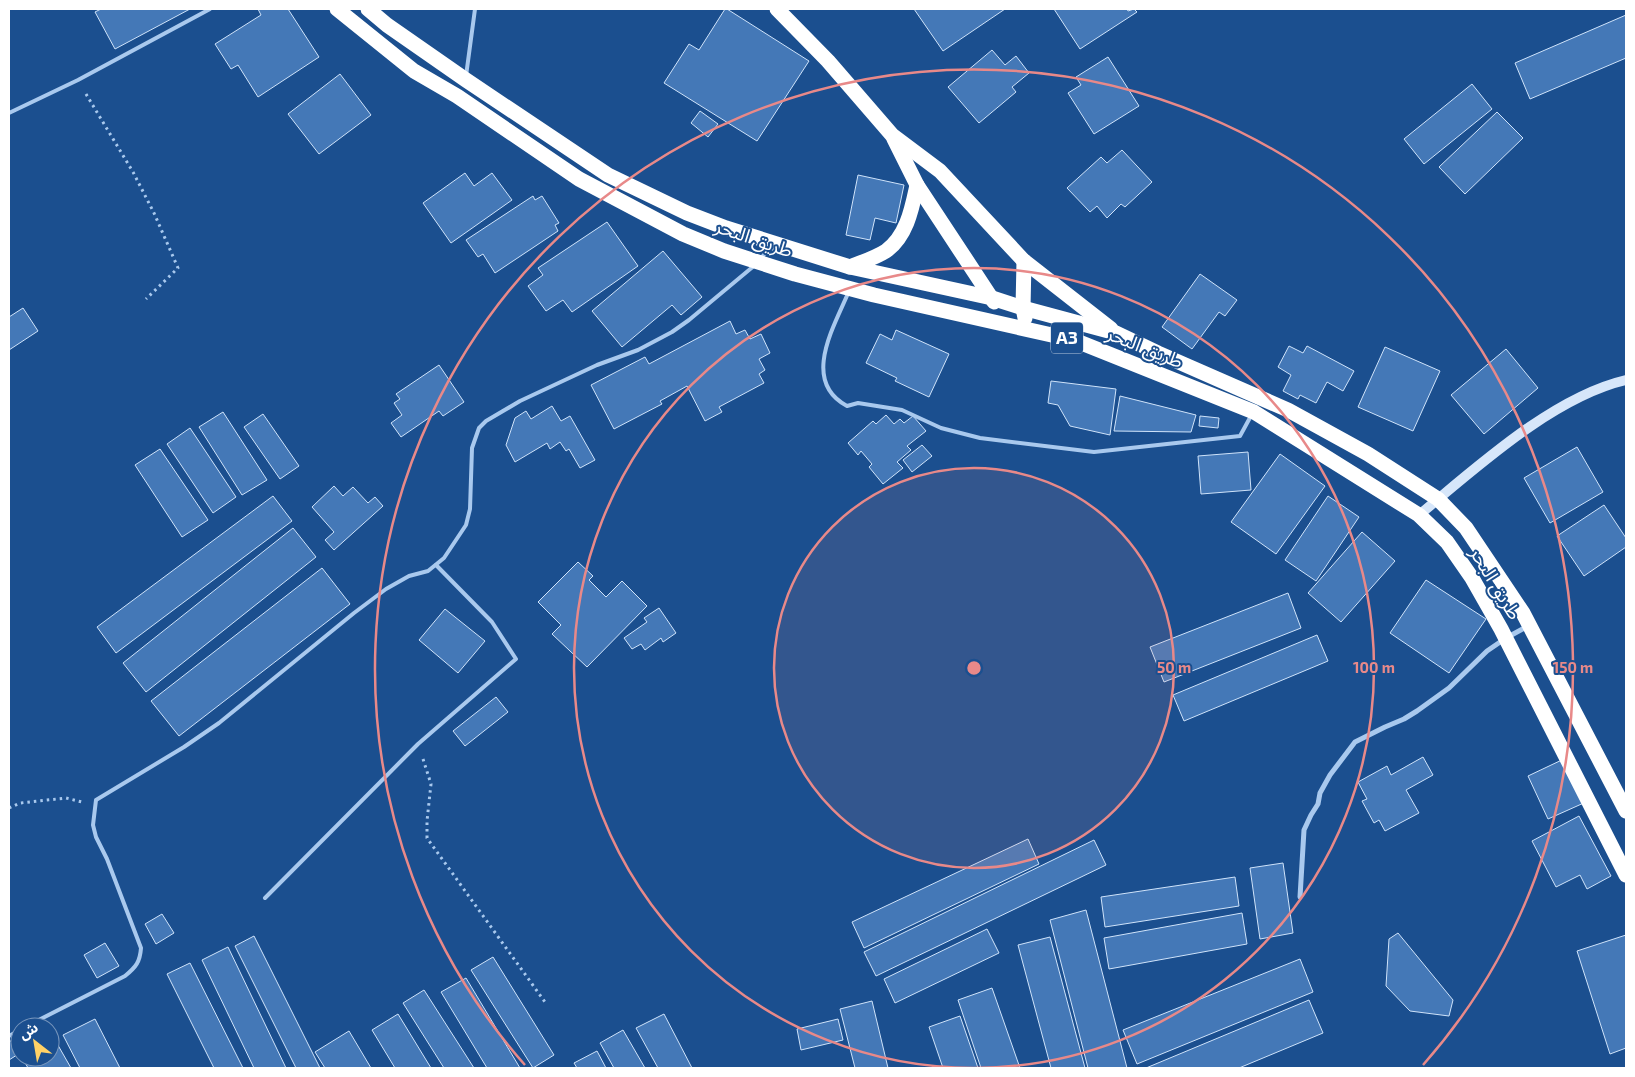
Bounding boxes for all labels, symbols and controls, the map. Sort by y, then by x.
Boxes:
street label: طريق البحر [711,213,796,263]
street label: طريق البحر [1102,320,1187,373]
road number: A3 [1051,322,1083,353]
street label: طريق البحر [1464,541,1527,624]
text: 50 m [1157,658,1191,676]
text: 100 m [1353,658,1395,676]
text: 150 m [1553,658,1593,676]
centre of rings [965,659,983,677]
north arrow [10,1017,60,1067]
text: ش [15,1018,41,1043]

